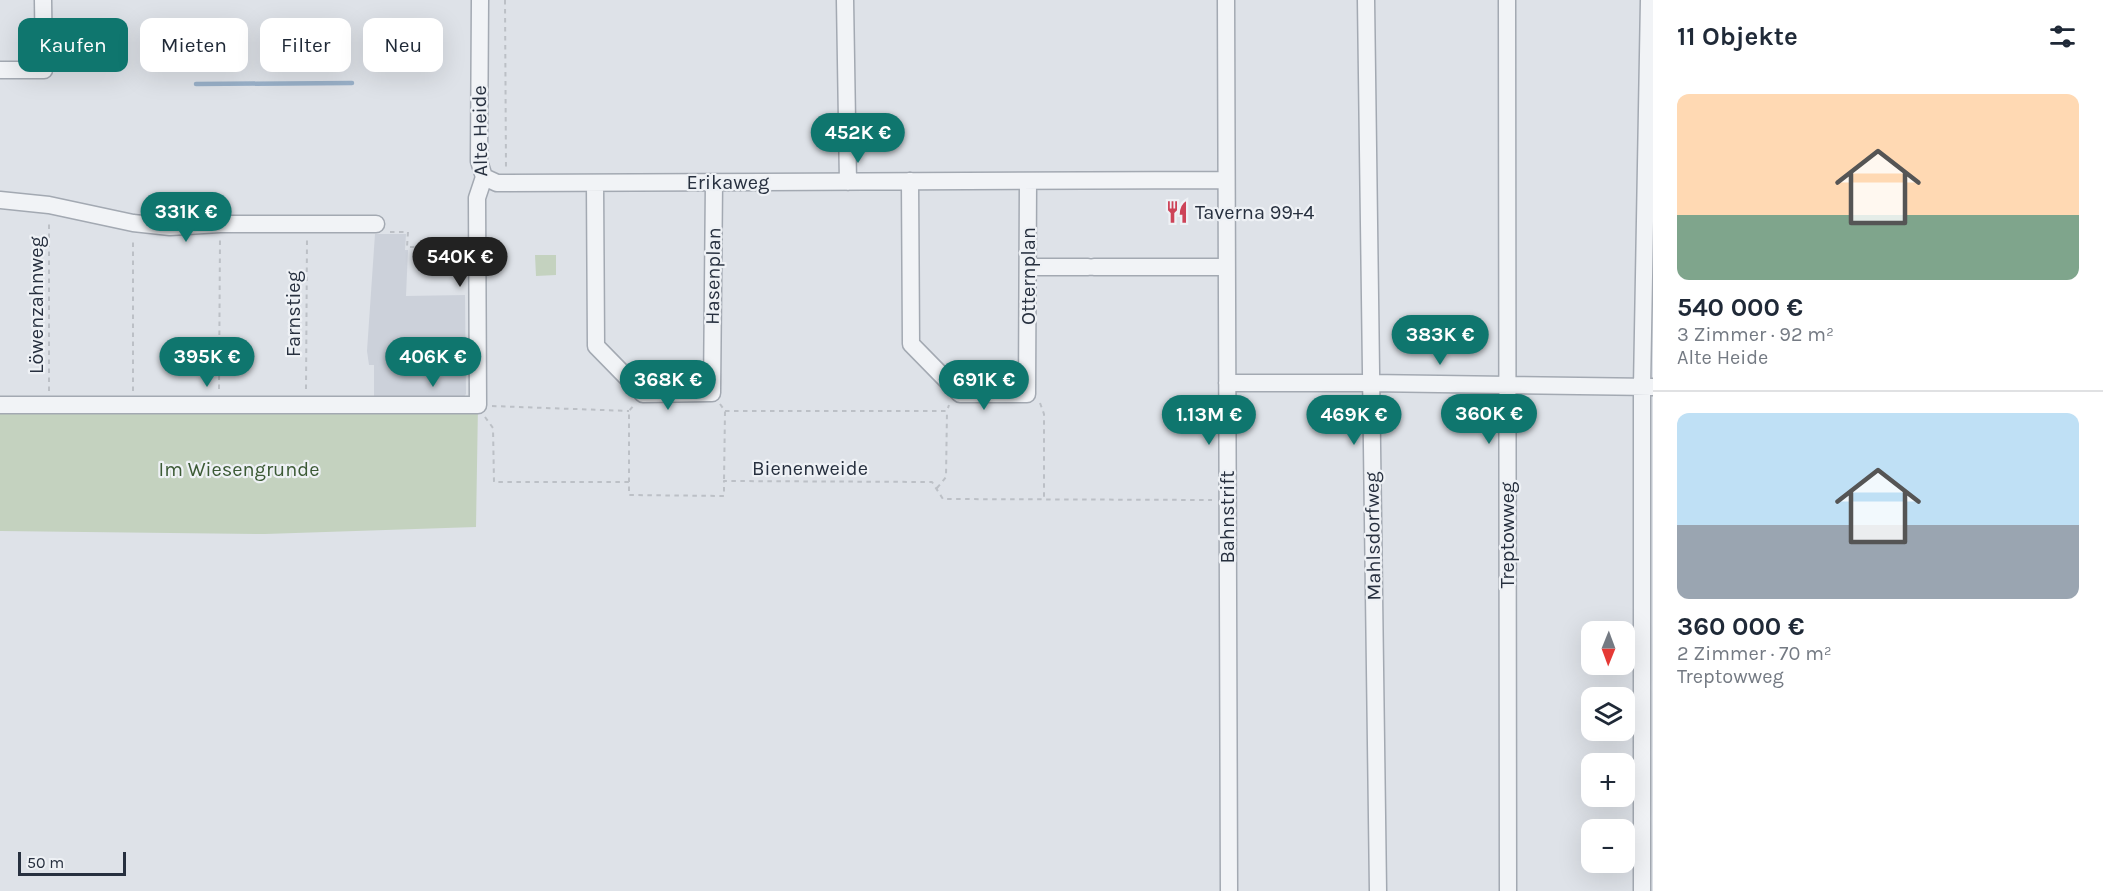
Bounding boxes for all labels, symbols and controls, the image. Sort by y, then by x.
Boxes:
chip: Kaufen [18,18,128,72]
chip: Mieten [140,18,248,72]
chip: Filter [260,18,351,72]
chip: Neu [363,18,443,72]
icon: filters [2046,20,2079,53]
text: 11 Objekte [1677,21,1798,52]
street label: Alte Heide [468,85,492,177]
pin: 452K € [809,113,907,164]
text: 452K € [825,121,891,144]
icon: home [1824,133,1932,241]
street label: Erikaweg [687,171,769,194]
pin: 331K € [137,192,235,243]
restaurant icon: Taverna 99+4 [1164,199,1190,225]
text: 331K € [155,200,217,223]
place label: Taverna 99+4 [1195,201,1315,224]
street label: Hasenplan [701,227,725,325]
street label: Otternplan [1017,227,1040,325]
street label: Löwenzahnweg [25,236,48,374]
pin: 540K € [411,237,509,288]
text: 540K € [427,245,494,268]
street label: Farnstieg [282,271,305,357]
text: 540 000 € [1677,292,1803,323]
pin: 383K € [1391,315,1489,366]
text: 383K € [1406,323,1474,346]
text: 3 Zimmer · 92 m² [1677,323,1834,346]
pin: 395K € [158,337,256,388]
pin: 406K € [384,337,482,388]
text: 395K € [173,345,241,368]
text: 406K € [399,345,467,368]
text: Alte Heide [1677,346,1768,369]
pin: 368K € [619,360,717,411]
pin: 691K € [935,360,1033,411]
text: 368K € [634,368,702,391]
text: 691K € [953,368,1015,391]
pin: 360K € [1440,394,1538,445]
pin: 1.13M € [1154,395,1264,446]
pin: 469K € [1305,395,1403,446]
text: 360K € [1455,402,1523,425]
text: 1.13M € [1176,403,1242,426]
text: 469K € [1320,403,1388,426]
icon: home [1824,452,1932,560]
street label: Bienenweide [752,457,868,480]
park label: Im Wiesengrunde [159,458,319,481]
street label: Bahnstrift [1216,470,1239,564]
street label: Mahlsdorfweg [1360,471,1386,601]
street label: Treptowweg [1496,482,1519,588]
text: 360 000 € [1677,611,1804,642]
north arrow [1581,621,1635,675]
map controls [1581,621,1635,873]
text: 2 Zimmer · 70 m² [1677,642,1832,665]
text: Treptowweg [1677,665,1784,688]
button: layers [1581,687,1635,741]
button: + [1581,753,1635,807]
button: − [1581,819,1635,873]
scale bar [18,849,126,876]
text: 50 m [27,853,64,872]

